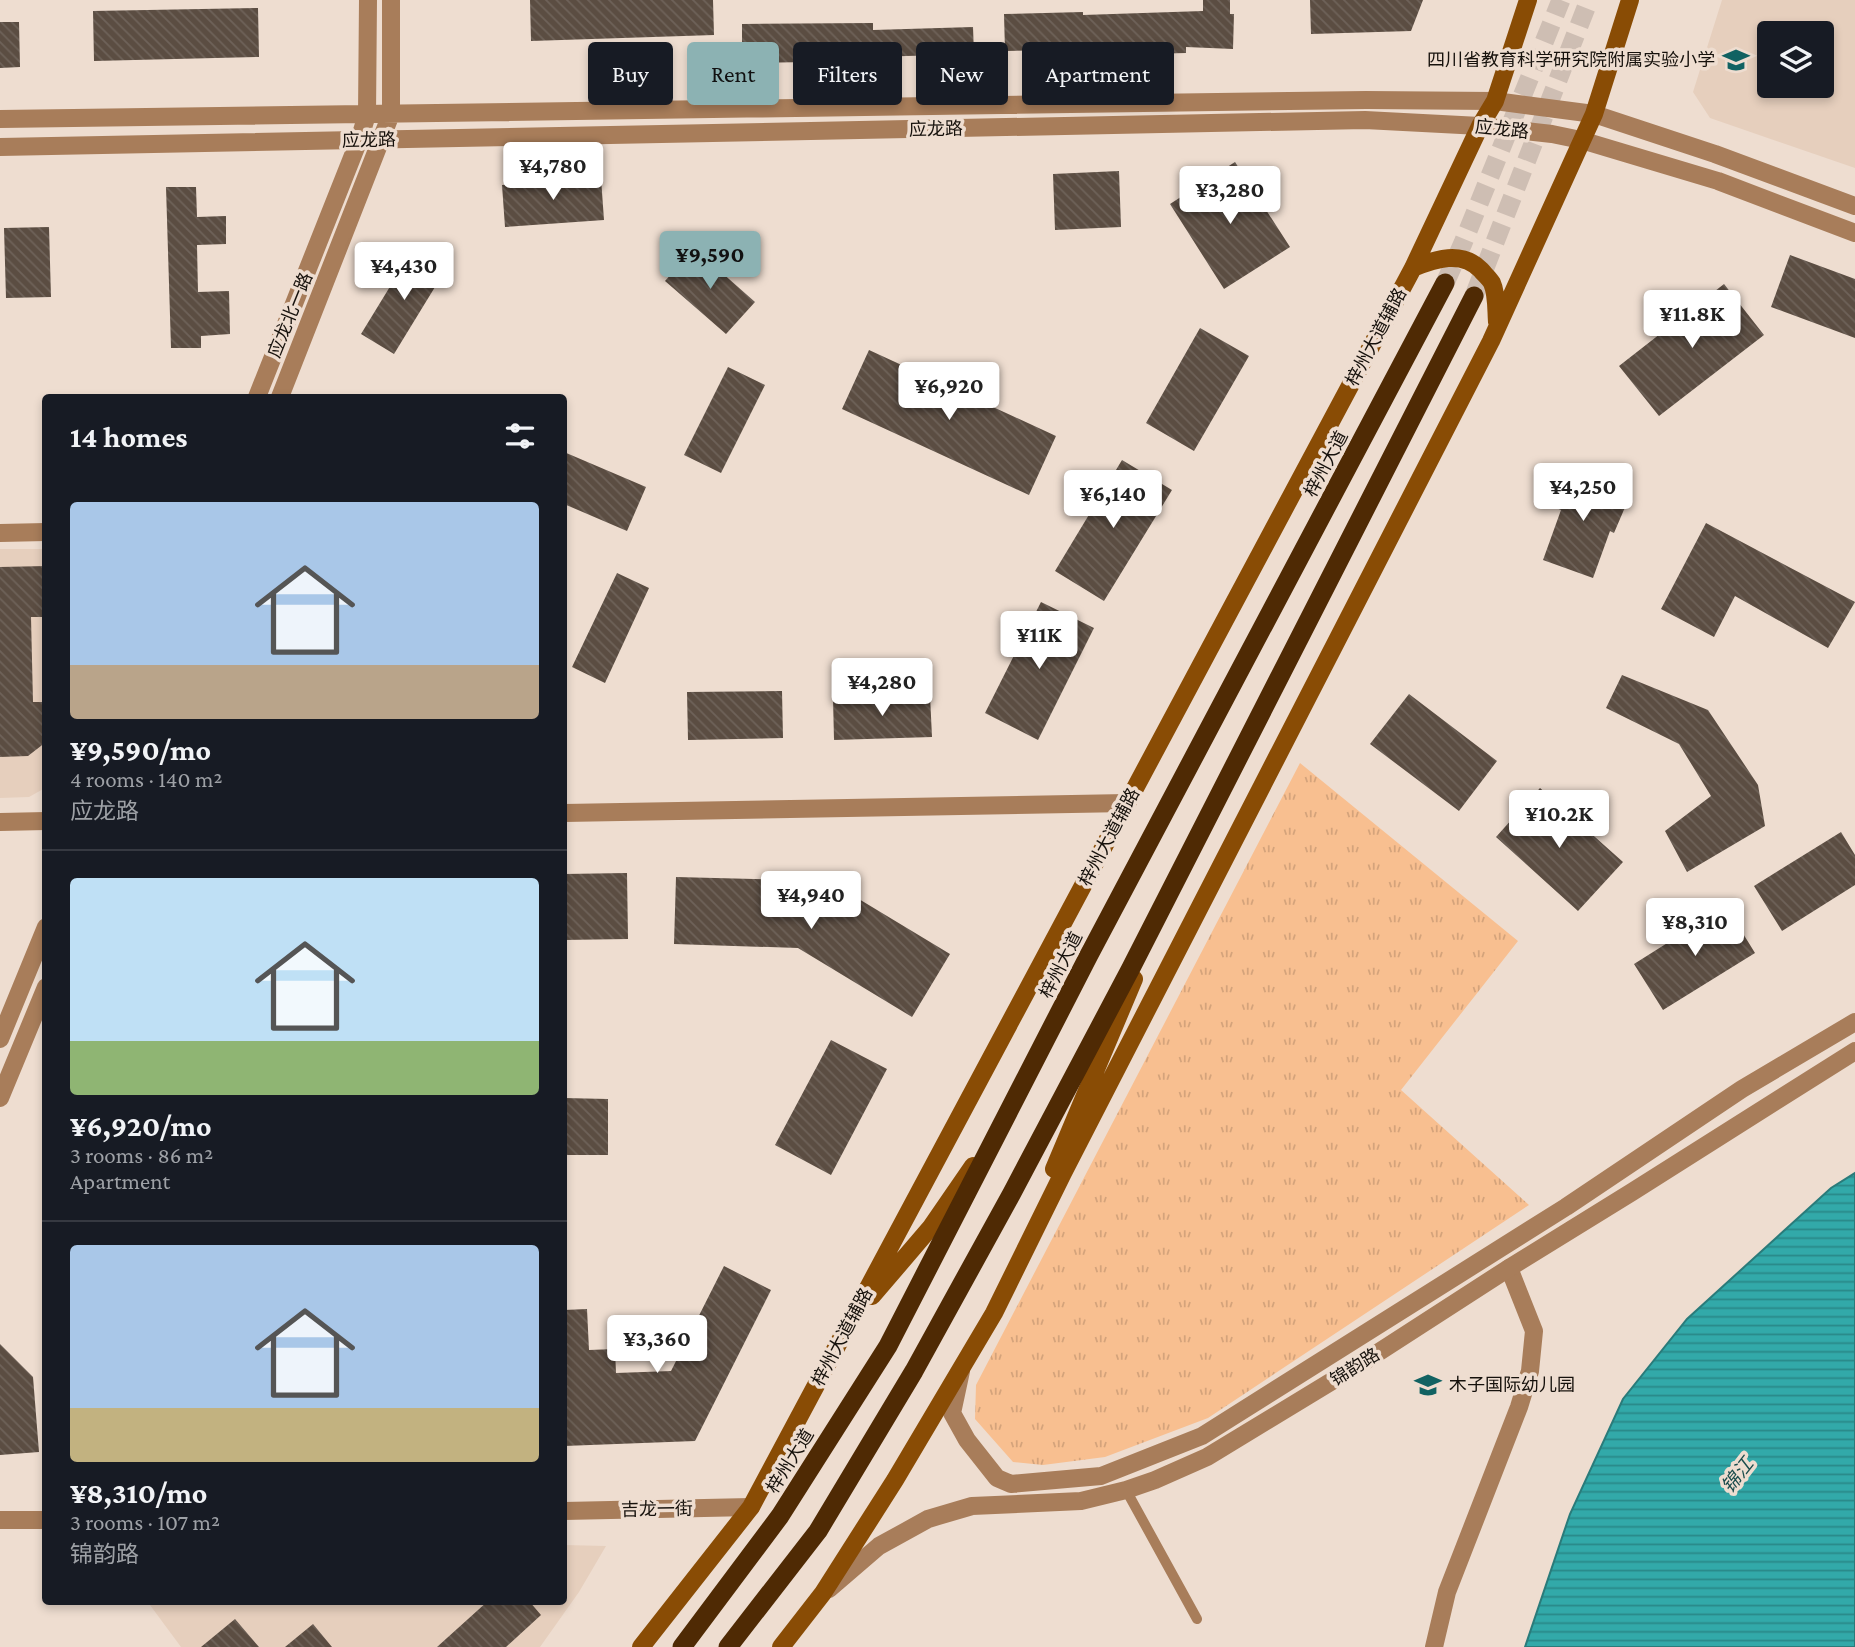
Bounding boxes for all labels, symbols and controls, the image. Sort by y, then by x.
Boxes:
map controls [1757,21,1834,98]
button: layers [1757,21,1834,98]
chip: Buy [588,42,673,105]
chip: Rent [687,42,779,105]
chip: Filters [793,42,902,105]
chip: New [916,42,1008,105]
chip: Apartment [1022,42,1174,105]
school or university icon: 四川省教育科学研究院附属实验小学 [1721,45,1751,75]
place label: 四川省教育科学研究院附属实验小学 [1427,50,1715,70]
street label: 应龙路 [1474,116,1530,142]
street label: 应龙路 [909,119,963,139]
street label: 应龙路 [342,130,396,150]
pin: ¥4,780 [496,142,610,202]
text: ¥4,780 [519,152,587,178]
pin: ¥3,280 [1173,166,1287,226]
text: ¥3,280 [1195,176,1265,202]
pin: ¥9,590 [653,232,767,291]
text: ¥9,590 [676,241,744,267]
pin: ¥4,430 [347,243,461,302]
text: ¥4,430 [371,252,437,278]
street label: 应龙北一路 [264,270,316,360]
street label: 梓州大道辅路 [1342,285,1410,389]
pin: ¥11.8K [1635,290,1749,350]
text: ¥11.8K [1660,300,1724,326]
pin: ¥6,920 [892,362,1006,422]
text: ¥6,920 [914,372,984,398]
icon: filters [501,417,539,455]
text: 14 homes [70,420,188,453]
street label: 梓州大道 [1300,428,1352,500]
pin: ¥4,250 [1526,463,1640,523]
pin: ¥6,140 [1056,470,1170,530]
text: ¥4,250 [1550,473,1616,499]
text: ¥6,140 [1080,480,1146,506]
icon: home [242,547,368,673]
pin: ¥11K [998,612,1080,671]
text: ¥11K [1016,621,1062,647]
pin: ¥4,280 [825,658,939,718]
text: ¥4,280 [848,668,916,694]
text: ¥9,590/mo [70,733,211,766]
text: 4 rooms · 140 m² [70,766,222,792]
street label: 梓州大道辅路 [1075,785,1143,889]
pin: ¥10.2K [1502,790,1616,850]
text: 应龙路 [70,798,139,824]
text: ¥10.2K [1525,800,1593,826]
pin: ¥4,940 [754,872,868,931]
text: ¥4,940 [777,881,845,907]
pin: ¥8,310 [1638,898,1752,958]
text: ¥8,310 [1662,908,1728,934]
icon: home [242,923,368,1049]
street label: 梓州大道 [1036,928,1086,1002]
text: ¥6,920/mo [70,1109,212,1142]
text: 3 rooms · 86 m² [70,1142,213,1168]
text: Apartment [70,1168,170,1194]
street label: 梓州大道辅路 [808,1285,876,1389]
icon: home [242,1290,368,1416]
pin: ¥3,360 [600,1316,714,1375]
text: ¥3,360 [623,1325,691,1351]
street label: 锦韵路 [1327,1344,1383,1390]
school or university icon: 木子国际幼儿园 [1413,1370,1443,1400]
place label: 木子国际幼儿园 [1449,1375,1575,1395]
street label: 梓州大道 [762,1425,818,1497]
water label: 锦江 [1717,1452,1759,1497]
text: ¥8,310/mo [70,1476,207,1509]
street label: 吉龙一街 [621,1498,693,1520]
text: 3 rooms · 107 m² [70,1509,220,1535]
text: 锦韵路 [70,1541,139,1567]

